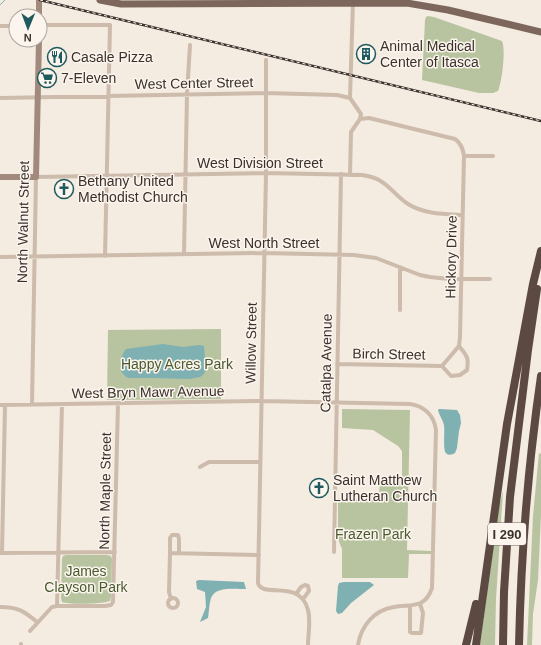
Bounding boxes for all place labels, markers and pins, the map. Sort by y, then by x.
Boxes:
place label: Animal Medical Center of Itasca [380,38,479,70]
building icon: Animal Medical Center of Itasca [355,43,377,65]
restaurant icon: Casale Pizza [46,46,68,68]
place label: Casale Pizza [71,49,153,65]
supermarket icon: 7-Eleven [36,67,58,89]
place label: 7-Eleven [61,70,116,86]
place label: Bethany United Methodist Church [78,173,188,205]
church icon: Bethany United Methodist Church [53,178,75,200]
place label: Saint Matthew Lutheran Church [333,472,437,504]
church icon: Saint Matthew Lutheran Church [308,477,330,499]

